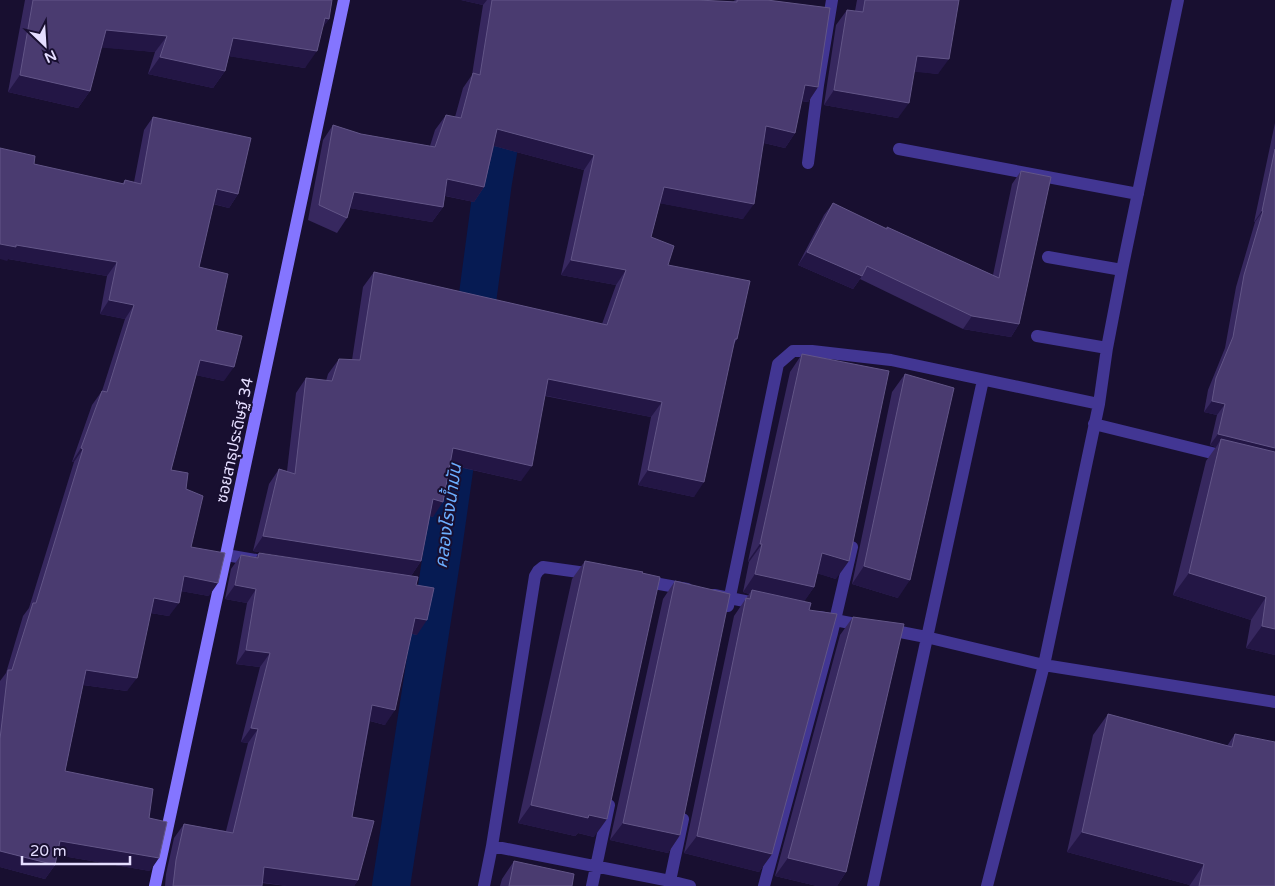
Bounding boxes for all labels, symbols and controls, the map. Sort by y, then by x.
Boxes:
north arrow [20,20,70,70]
text: N [42,46,59,66]
street label: ซอยสาธุประดิษฐ์ 34 [212,376,258,505]
water label: คลองโรงน้ำมัน [428,461,466,570]
scale bar [22,834,130,866]
text: 20 m [30,842,67,860]

